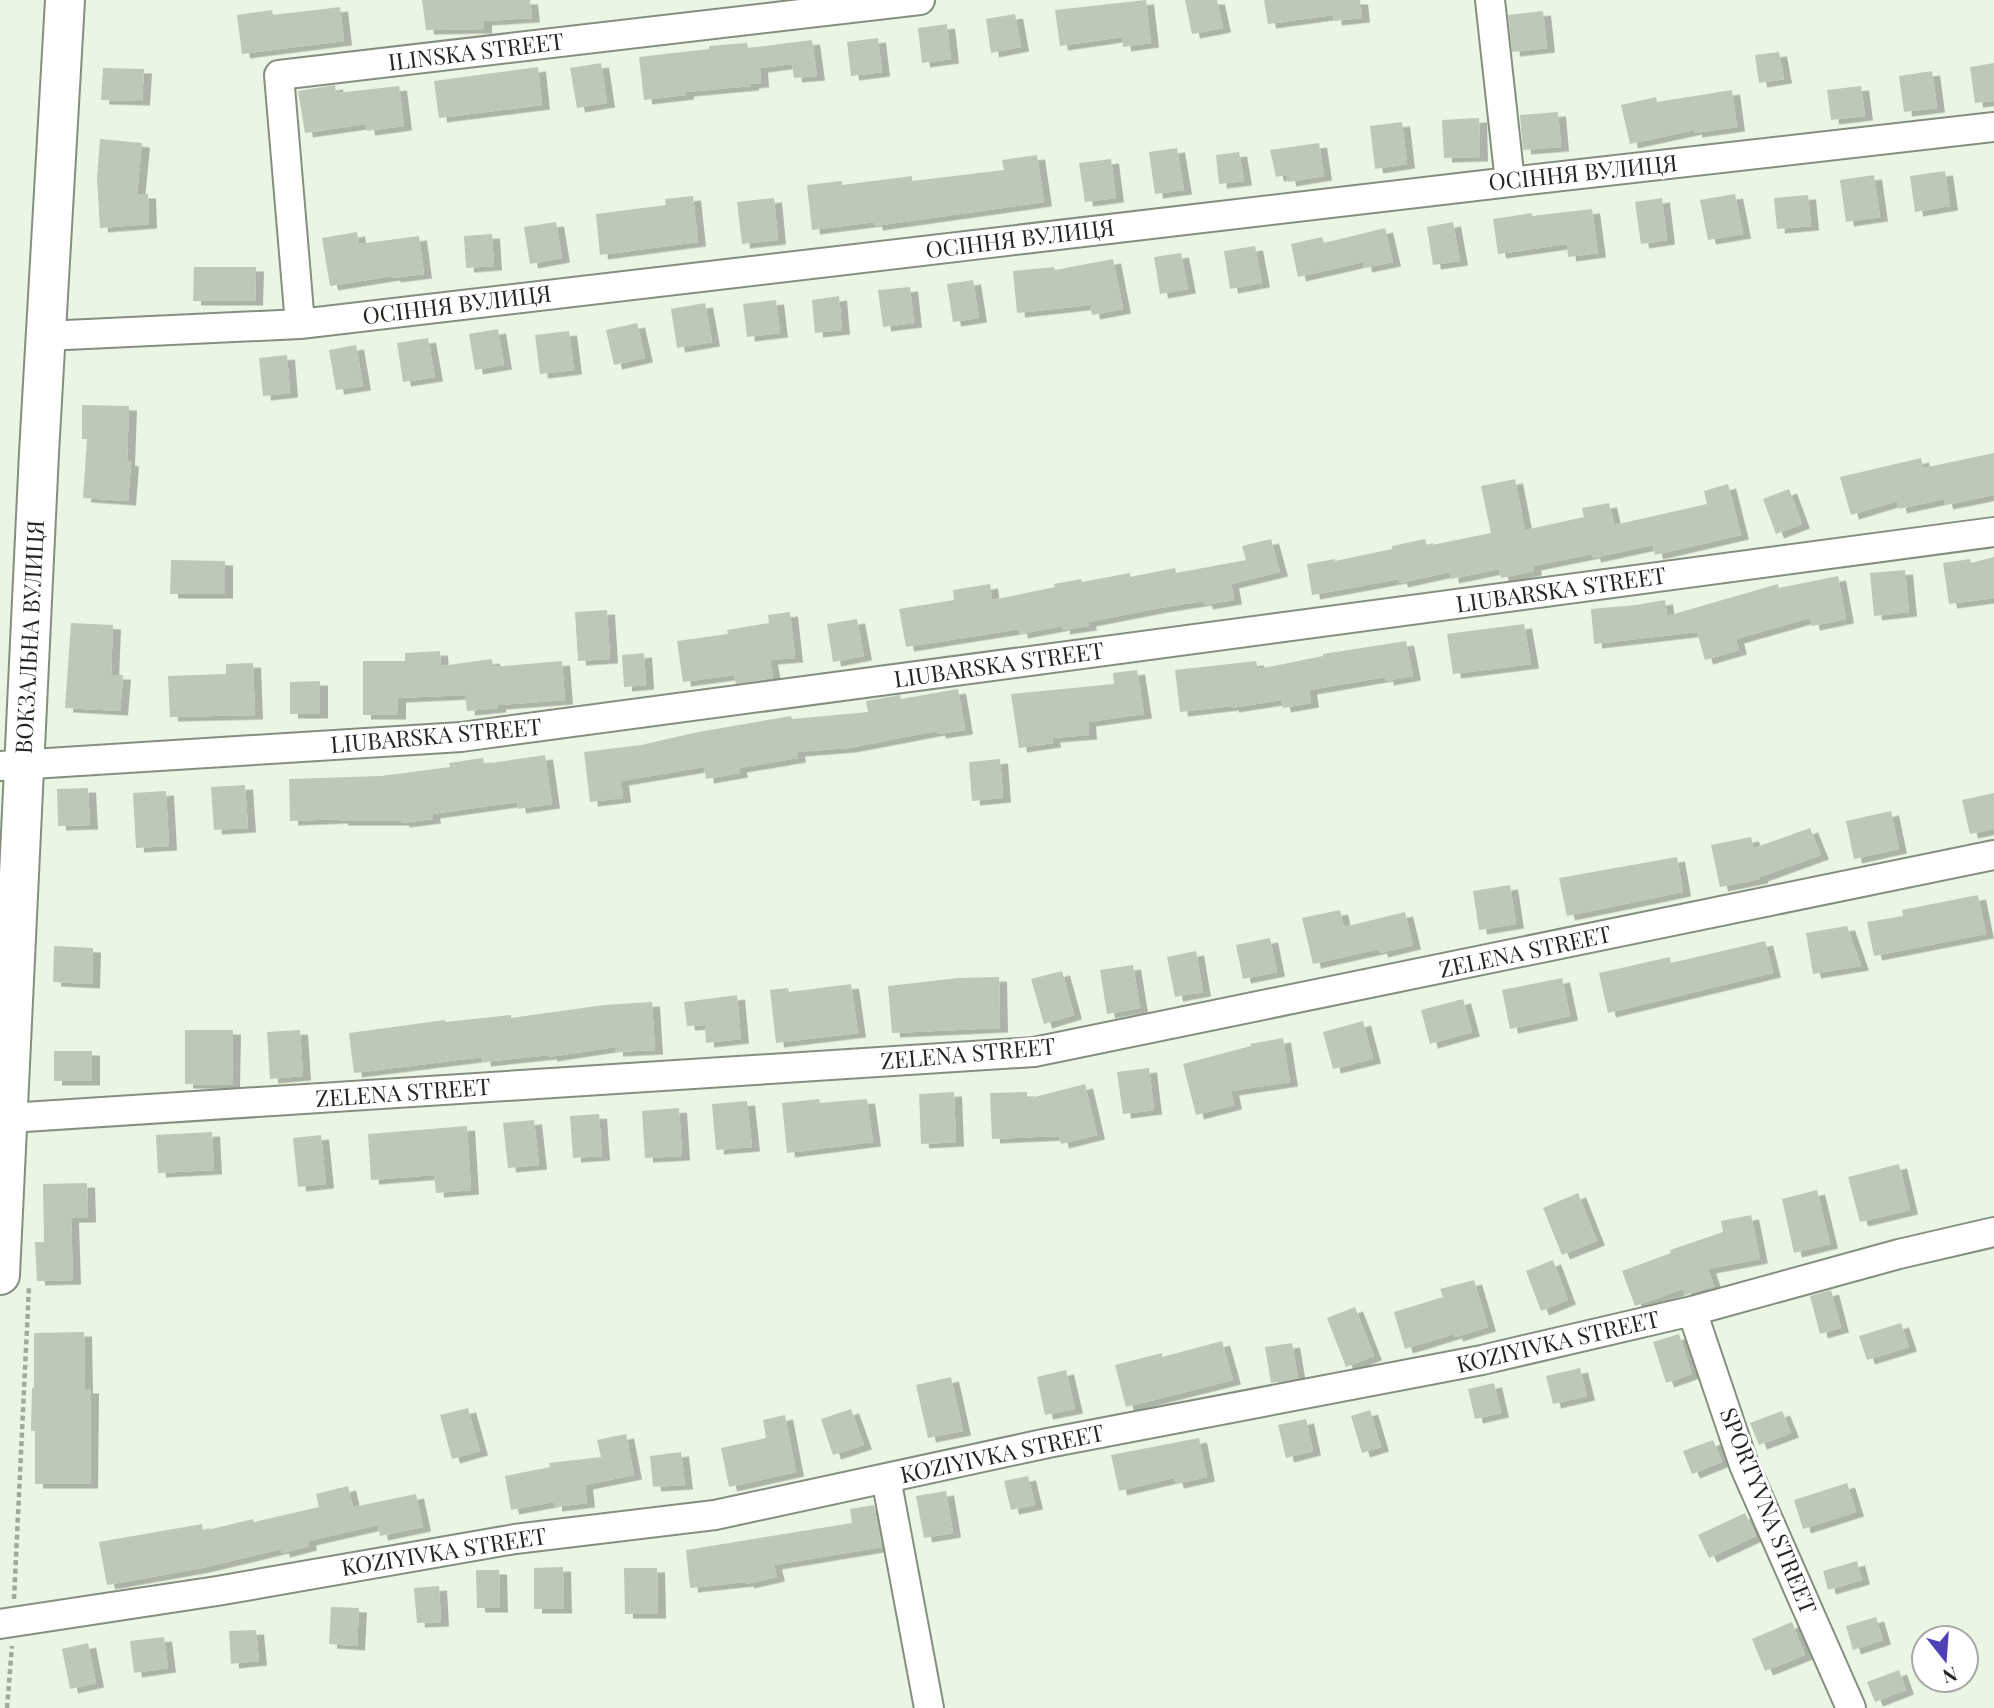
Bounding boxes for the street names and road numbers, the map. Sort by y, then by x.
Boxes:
street label: ILINSKA STREET [386,24,566,77]
street label: ОСІННЯ ВУЛИЦЯ [1487,146,1679,197]
street label: ОСІННЯ ВУЛИЦЯ [924,211,1116,264]
street label: ОСІННЯ ВУЛИЦЯ [361,277,553,330]
street label: ВОКЗАЛЬНА ВУЛИЦЯ [7,519,50,755]
street label: LIUBARSKA STREET [1454,558,1668,619]
street label: LIUBARSKA STREET [892,633,1106,694]
street label: LIUBARSKA STREET [329,710,543,759]
street label: ZELENA STREET [1436,917,1614,984]
street label: ZELENA STREET [879,1029,1057,1076]
street label: ZELENA STREET [314,1070,491,1113]
street label: KOZIYIVKA STREET [1453,1302,1662,1379]
street label: SPORTYVNA STREET [1714,1403,1825,1618]
street label: KOZIYIVKA STREET [897,1416,1106,1489]
street label: KOZIYIVKA STREET [339,1519,549,1582]

